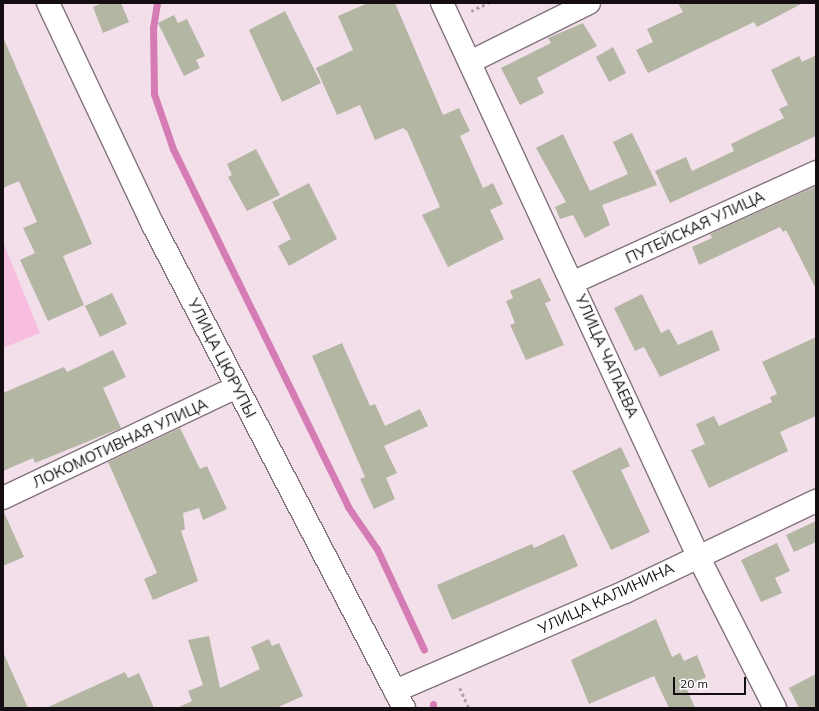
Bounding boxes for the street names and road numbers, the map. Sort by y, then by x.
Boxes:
street label: ПУТЕЙСКАЯ УЛИЦА [623,187,767,267]
street label: УЛИЦА ЧАПАЕВА [572,291,642,421]
street label: УЛИЦА ЦЮРУПЫ [184,295,260,421]
street label: ЛОКОМОТИВНАЯ УЛИЦА [30,394,210,492]
street label: УЛИЦА КАЛИНИНА [535,559,677,637]

